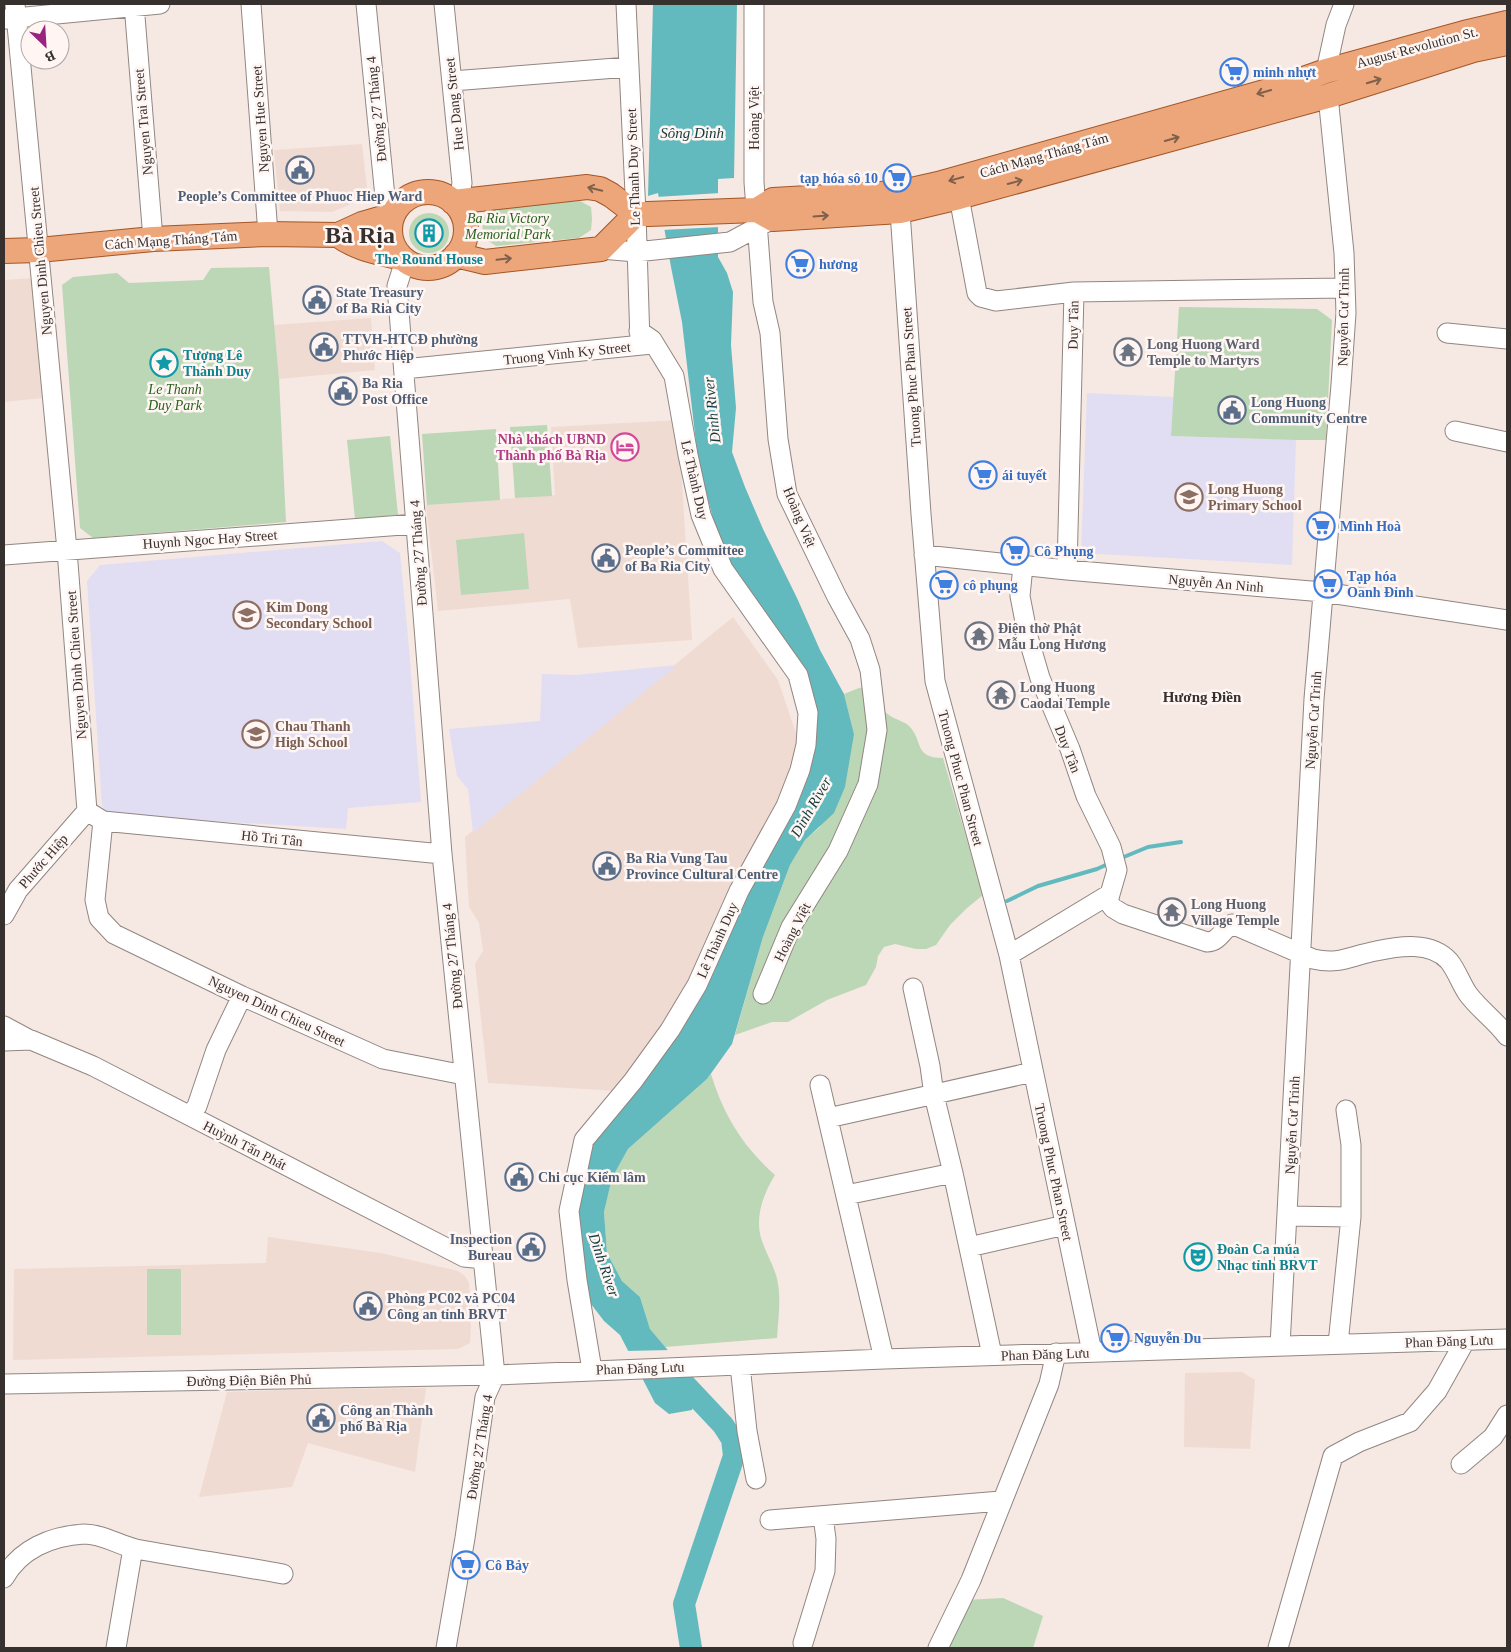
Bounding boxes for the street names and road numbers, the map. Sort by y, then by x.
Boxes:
street label: August Revolution St. [1355,24,1479,71]
street label: Đường 27 Tháng 4 [363,55,390,163]
street label: Hue Dang Street [442,57,467,151]
street label: Nguyen Hue Street [249,65,272,173]
street label: Nguyen Trai Street [131,68,156,176]
street label: Hoàng Việt [747,86,762,150]
street label: Le Thanh Duy Street [624,108,643,226]
street label: Cách Mạng Tháng Tám [978,130,1110,181]
street label: Nguyen Dinh Chieu Street [27,186,54,336]
street label: Cách Mạng Tháng Tám [104,228,238,253]
street label: Nguyễn Cư Trinh [1335,268,1352,366]
street label: Duy Tân [1066,300,1081,350]
street label: Truong Phuc Phan Street [899,307,924,447]
street label: Truong Vinh Ky Street [503,339,632,368]
street label: Lê Thành Duy [678,439,711,521]
street label: Hoàng Việt [780,485,819,550]
street label: Đường 27 Tháng 4 [407,500,430,606]
street label: Huynh Ngoc Hay Street [142,527,278,552]
street label: Nguyễn An Ninh [1168,572,1264,595]
street label: Nguyen Dinh Chieu Street [64,590,89,740]
street label: Nguyễn Cư Trinh [1303,670,1324,770]
street label: Truong Phuc Phan Street [935,709,986,848]
street label: Duy Tân [1052,724,1083,775]
street label: Hồ Tri Tân [240,828,304,849]
street label: Phước Hiệp [16,831,71,891]
street label: Lê Thành Duy [694,900,741,980]
street label: Hoàng Việt [771,900,814,964]
street label: Đường 27 Tháng 4 [439,902,466,1010]
street label: Nguyen Dinh Chieu Street [206,973,348,1050]
street label: Nguyễn Cư Trinh [1282,1075,1303,1175]
street label: Truong Phuc Phan Street [1032,1102,1075,1242]
street label: Huỳnh Tấn Phát [201,1118,289,1173]
street label: Phan Đăng Lưu [1405,1332,1493,1351]
street label: Phan Đăng Lưu [1001,1345,1089,1364]
street label: Phan Đăng Lưu [596,1359,684,1378]
street label: Đường Điện Biên Phủ [186,1372,312,1389]
street label: Đường 27 Tháng 4 [464,1393,495,1501]

